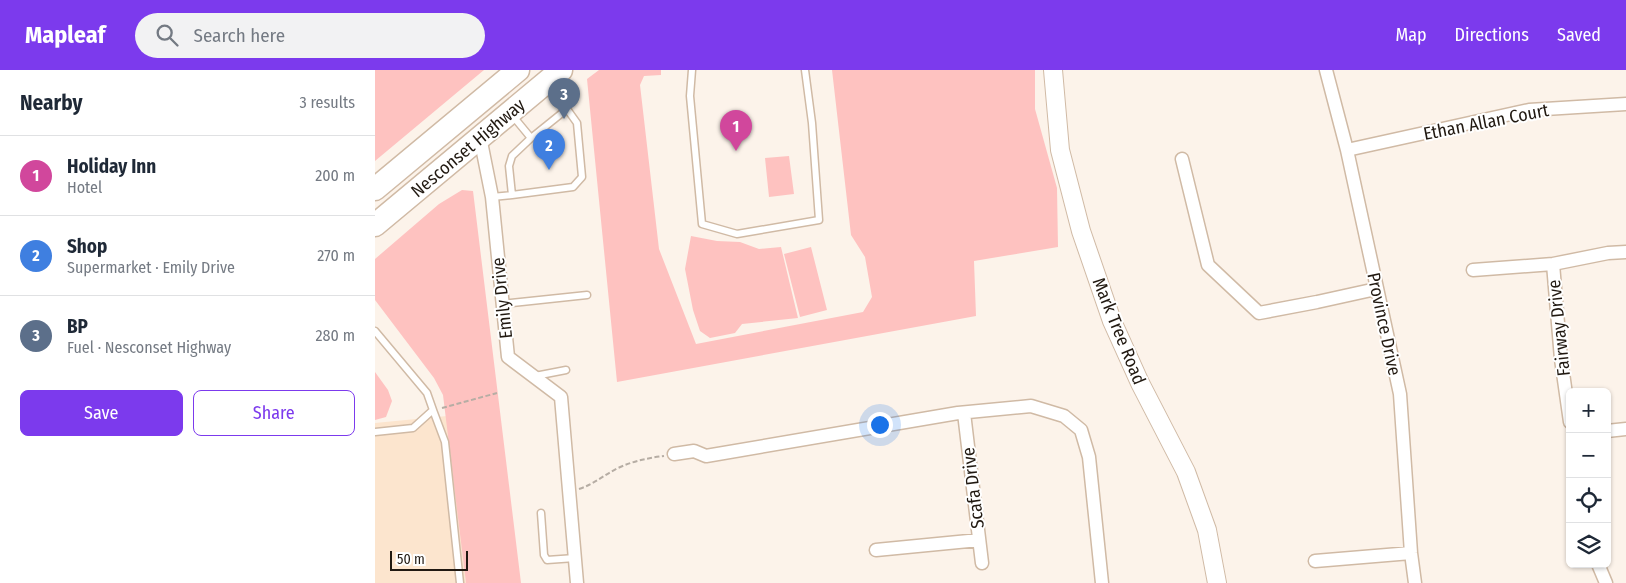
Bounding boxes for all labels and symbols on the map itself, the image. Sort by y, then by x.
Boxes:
pin: 3 [548,78,580,119]
street label: Nesconset Highway [407,94,529,202]
street label: Ethan Allan Court [1421,99,1551,145]
pin: 1 [720,110,752,151]
pin: 2 [533,129,565,170]
street label: Emily Drive [487,256,517,340]
street label: Province Drive [1362,270,1406,378]
street label: Mark Tree Road [1088,274,1150,388]
street label: Fairway Drive [1543,279,1575,377]
your location [867,412,893,438]
street label: Scafa Drive [957,446,989,530]
scale bar [390,548,467,571]

